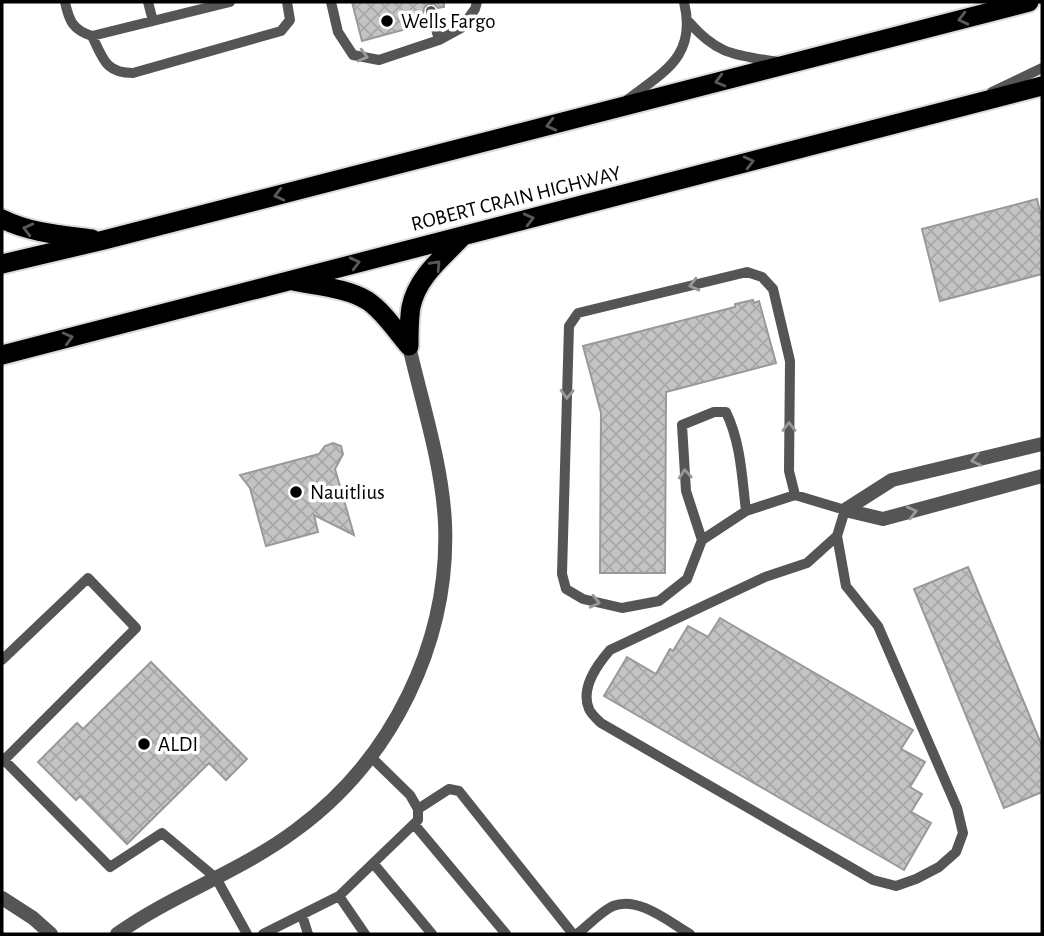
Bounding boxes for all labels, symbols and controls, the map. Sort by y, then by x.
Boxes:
place label: Wells Fargo [401,11,495,32]
one-way arrow [957,11,969,25]
marker: Wells Fargo [379,13,395,29]
one-way arrow [357,48,369,62]
one-way arrow [714,73,726,87]
one-way arrow [545,117,557,131]
one-way arrow [743,155,755,170]
street label: ROBERT CRAIN HIGHWAY [409,162,623,235]
one-way arrow [273,187,285,201]
one-way arrow [523,212,535,227]
one-way arrow [22,223,34,237]
one-way arrow [349,257,361,271]
one-way arrow [428,260,440,273]
one-way arrow [688,277,700,291]
one-way arrow [62,332,74,346]
one-way arrow [559,389,574,400]
one-way arrow [781,421,797,432]
one-way arrow [970,452,982,466]
one-way arrow [678,468,693,479]
place label: Nauitlius [310,482,385,503]
marker: Nauitlius [288,484,304,500]
one-way arrow [906,506,918,520]
one-way arrow [589,594,601,608]
place label: ALDI [158,734,198,755]
marker: ALDI [136,736,152,752]

